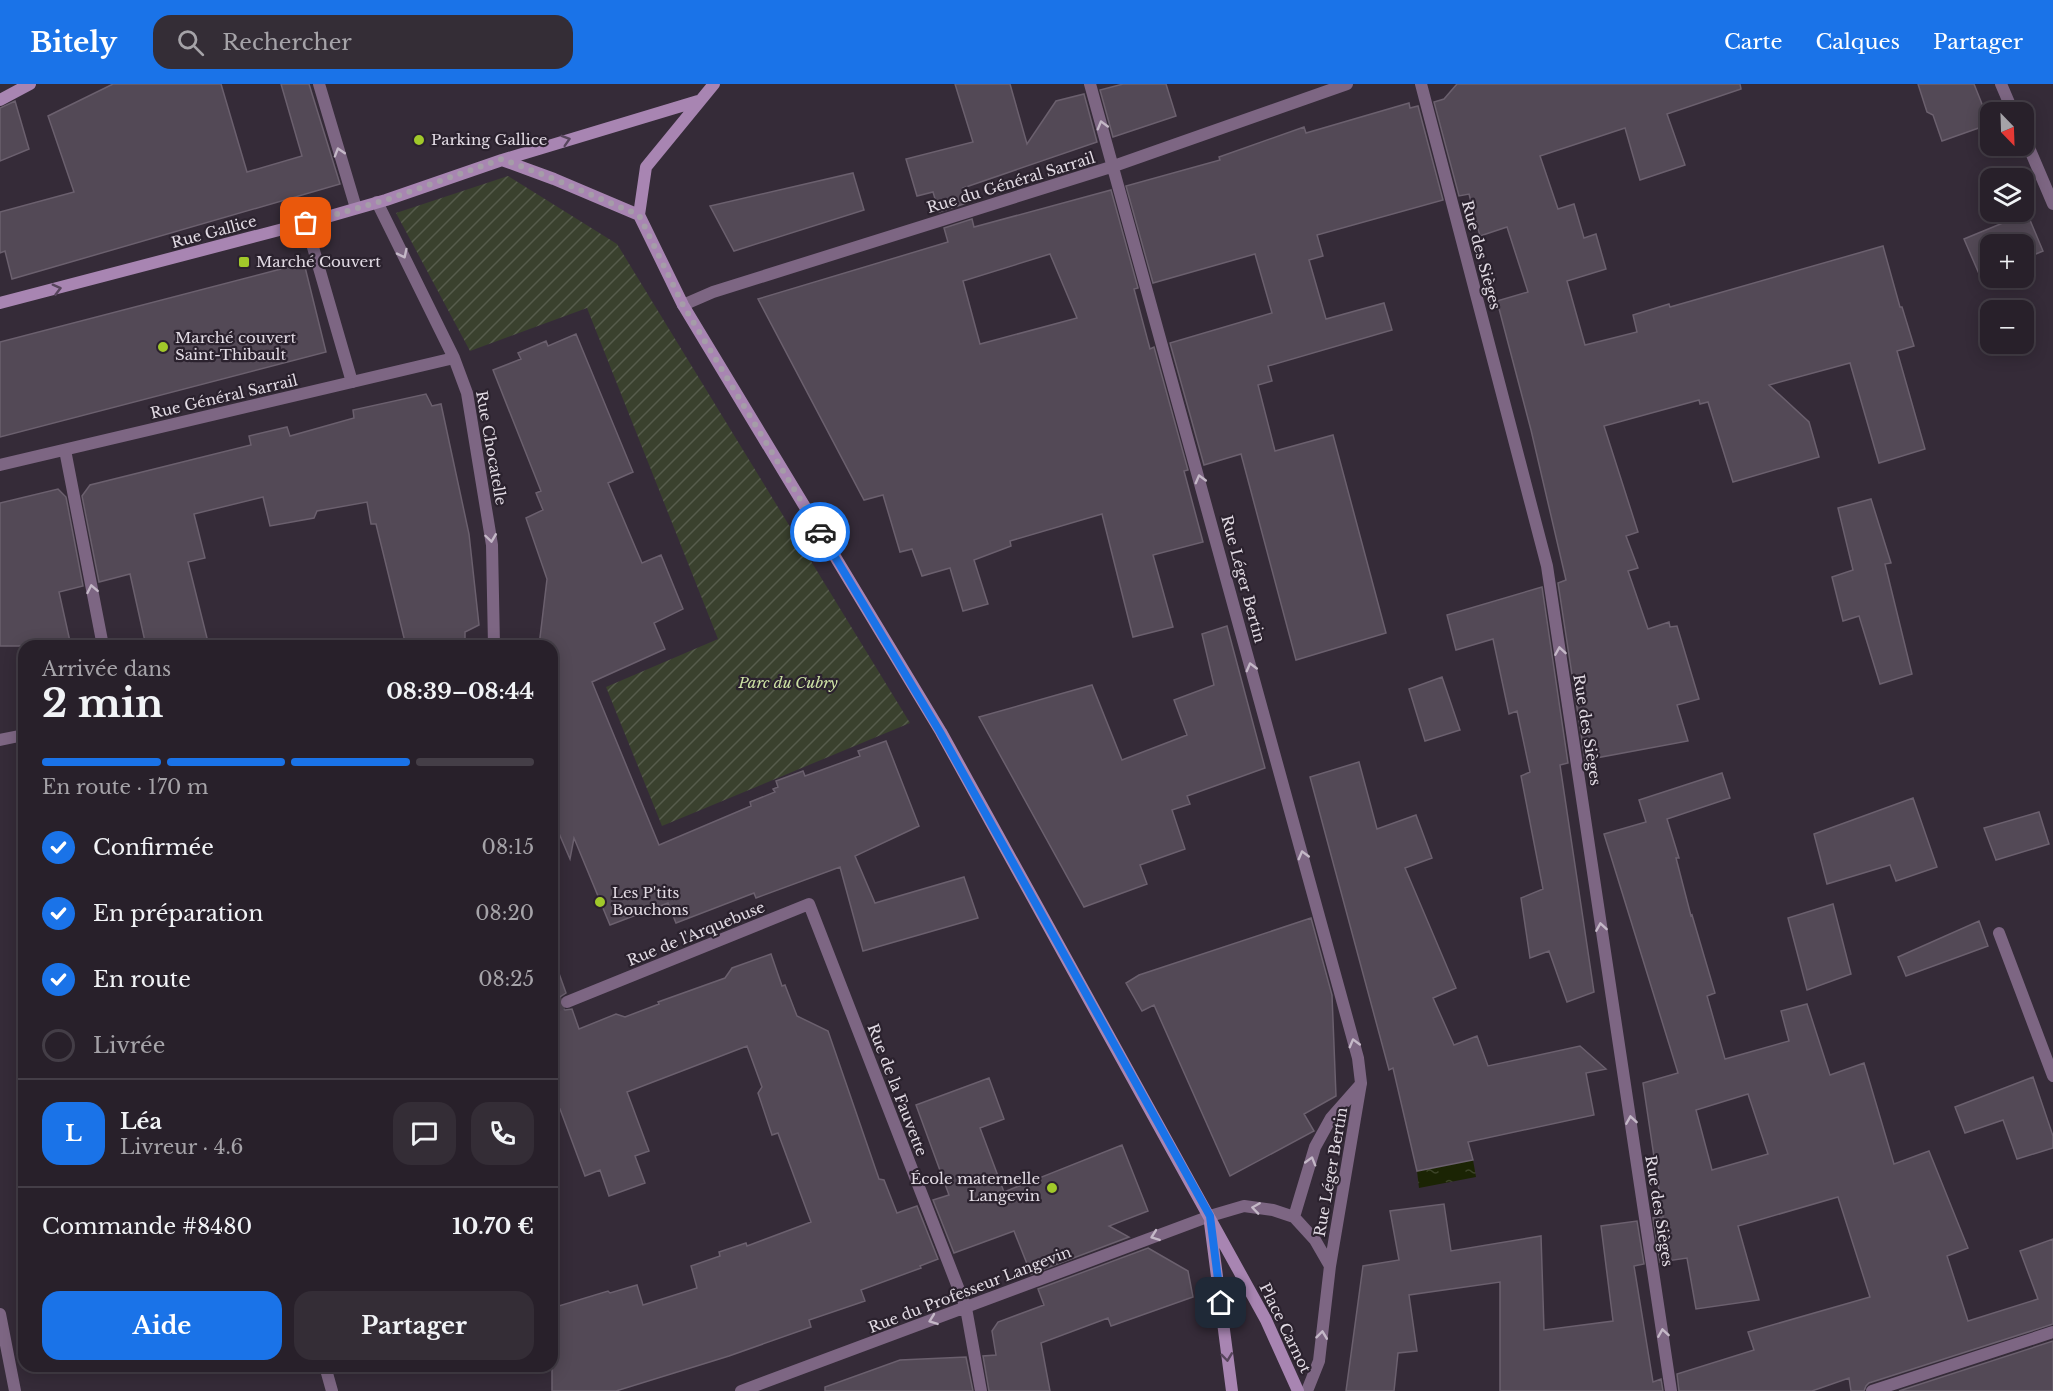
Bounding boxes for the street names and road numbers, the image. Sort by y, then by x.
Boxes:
street label: Rue du Général Sarrail [924,148,1097,217]
street label: Rue des Sièges [1458,198,1505,312]
street label: Rue Gallice [169,211,259,252]
street label: Rue Général Sarrail [148,370,300,423]
street label: Rue Chocatelle [472,389,511,507]
street label: Rue Léger Bertin [1217,513,1270,645]
street label: Rue des Sièges [1569,673,1606,787]
street label: Rue de l'Arquebuse [624,897,768,970]
street label: Rue de la Fauvette [863,1021,931,1159]
street label: Rue Léger Bertin [1310,1106,1351,1238]
street label: Rue des Sièges [1641,1154,1678,1268]
street label: Rue du Professeur Langevin [866,1242,1074,1337]
street label: Place Carnot [1255,1280,1316,1376]

